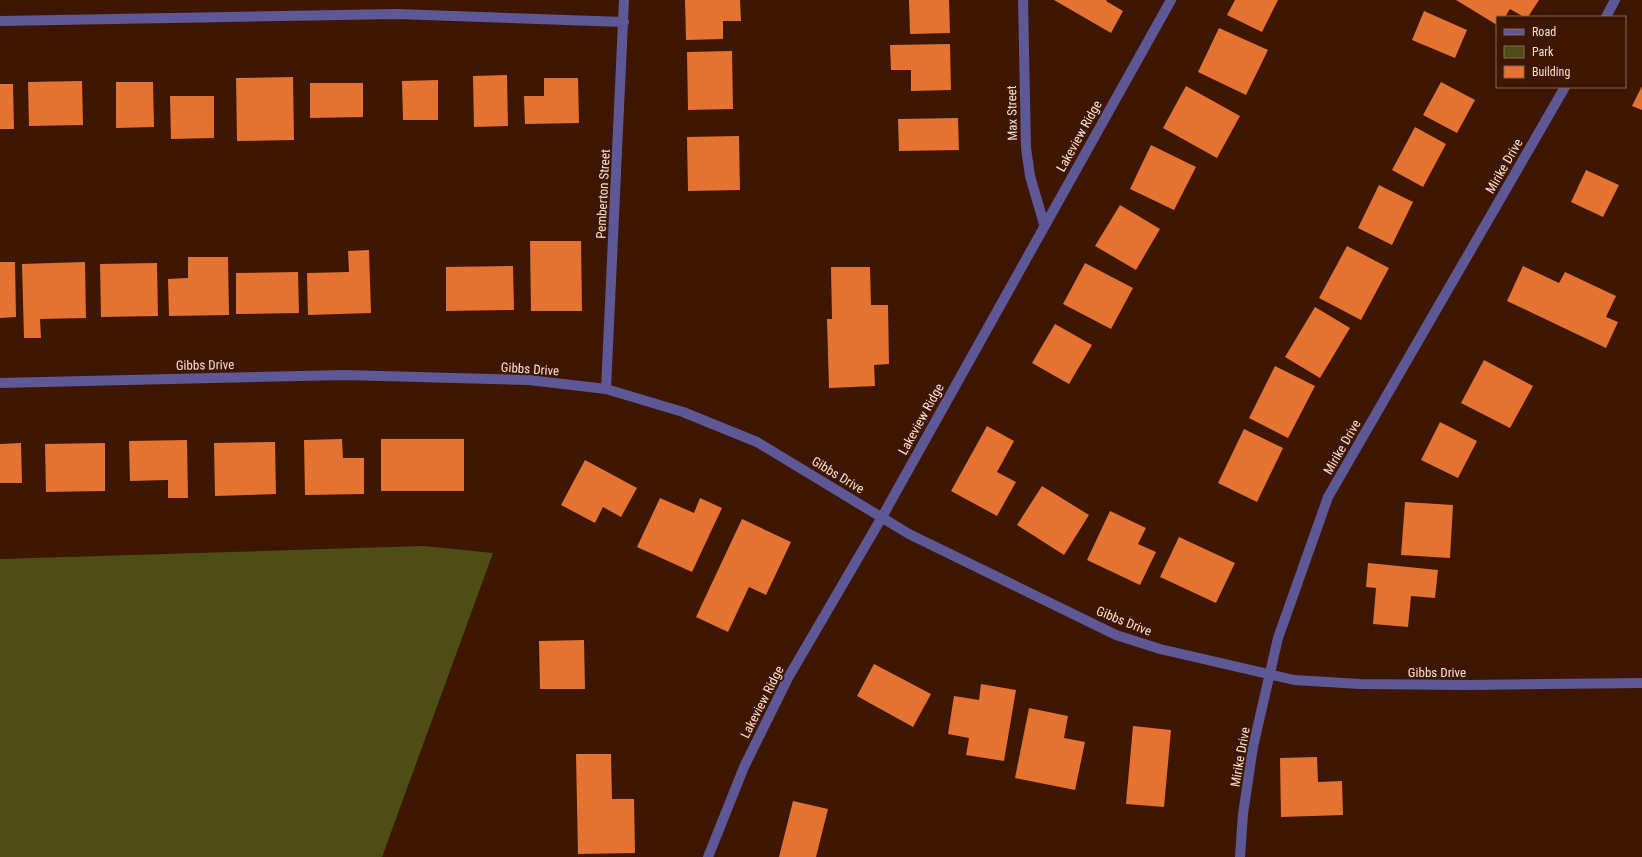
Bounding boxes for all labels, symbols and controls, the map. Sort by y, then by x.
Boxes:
legend [1496,16,1626,88]
text: Road [1532,25,1556,39]
text: Park [1532,45,1554,59]
text: Building [1532,65,1570,79]
street label: Max Street [1004,85,1020,141]
street label: Lakeview Ridge [1053,98,1105,174]
street label: Mirike Drive [1482,136,1526,196]
street label: Pemberton Street [593,149,613,239]
street label: Gibbs Drive [176,357,234,373]
street label: Gibbs Drive [500,359,560,379]
street label: Lakeview Ridge [895,381,947,457]
street label: Mirike Drive [1320,417,1364,477]
street label: Gibbs Drive [809,454,867,496]
street label: Gibbs Drive [1094,603,1154,639]
street label: Lakeview Ridge [737,663,787,741]
street label: Gibbs Drive [1408,665,1466,680]
street label: Mirike Drive [1227,726,1253,788]

